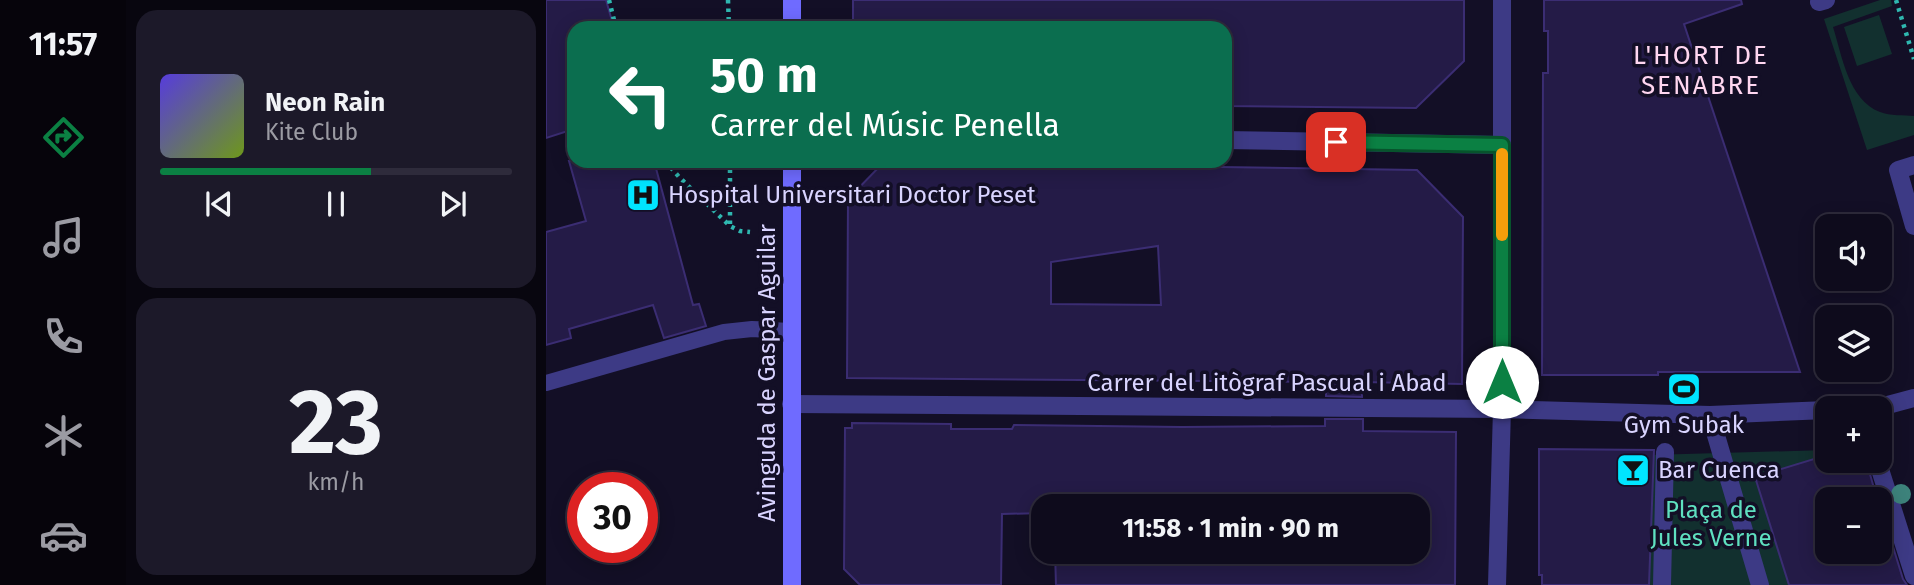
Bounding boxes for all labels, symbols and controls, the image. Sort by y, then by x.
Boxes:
text: 11:57 [29,25,97,63]
district label: L'HORT DE SENABRE [1633,40,1769,101]
text: 50 m [710,46,818,105]
icon: left [595,49,686,140]
text: Neon Rain [265,87,385,118]
text: Carrer del Músic Penella [710,106,1060,144]
pin [1306,112,1366,172]
icon: directions [39,113,88,162]
text: Kite Club [265,118,358,146]
icon: arrive [1317,123,1355,161]
hospital icon: Hospital Universitari Doctor Peset [624,176,662,214]
place label: Hospital Universitari Doctor Peset [668,181,1036,209]
icon: previous [200,185,238,223]
icon: pause [317,185,355,223]
icon: next [434,185,472,223]
icon: music [39,213,88,262]
map controls [1815,214,1892,564]
button: sound [1815,214,1892,291]
street label: Avinguda de Gaspar Aguilar [753,223,781,522]
button: layers [1815,305,1892,382]
icon: phone [39,312,88,361]
position arrow [1465,345,1539,419]
text: 23 [289,368,383,477]
street label: Carrer del Litògraf Pascual i Abad [1087,369,1447,397]
sports icon: Gym Subak [1665,370,1703,408]
button: + [1815,396,1892,473]
icon: climate [39,411,88,460]
place label: Gym Subak [1624,411,1745,439]
bar icon: Bar Cuenca [1614,451,1652,489]
place label: Bar Cuenca [1658,456,1780,484]
text: km/h [308,468,364,496]
speed limit sign: 30 [567,472,658,563]
button: − [1815,487,1892,564]
park label: Plaça de Jules Verne [1650,496,1772,552]
icon: car [39,511,88,560]
text: 11:58 · 1 min · 90 m [1122,513,1339,544]

